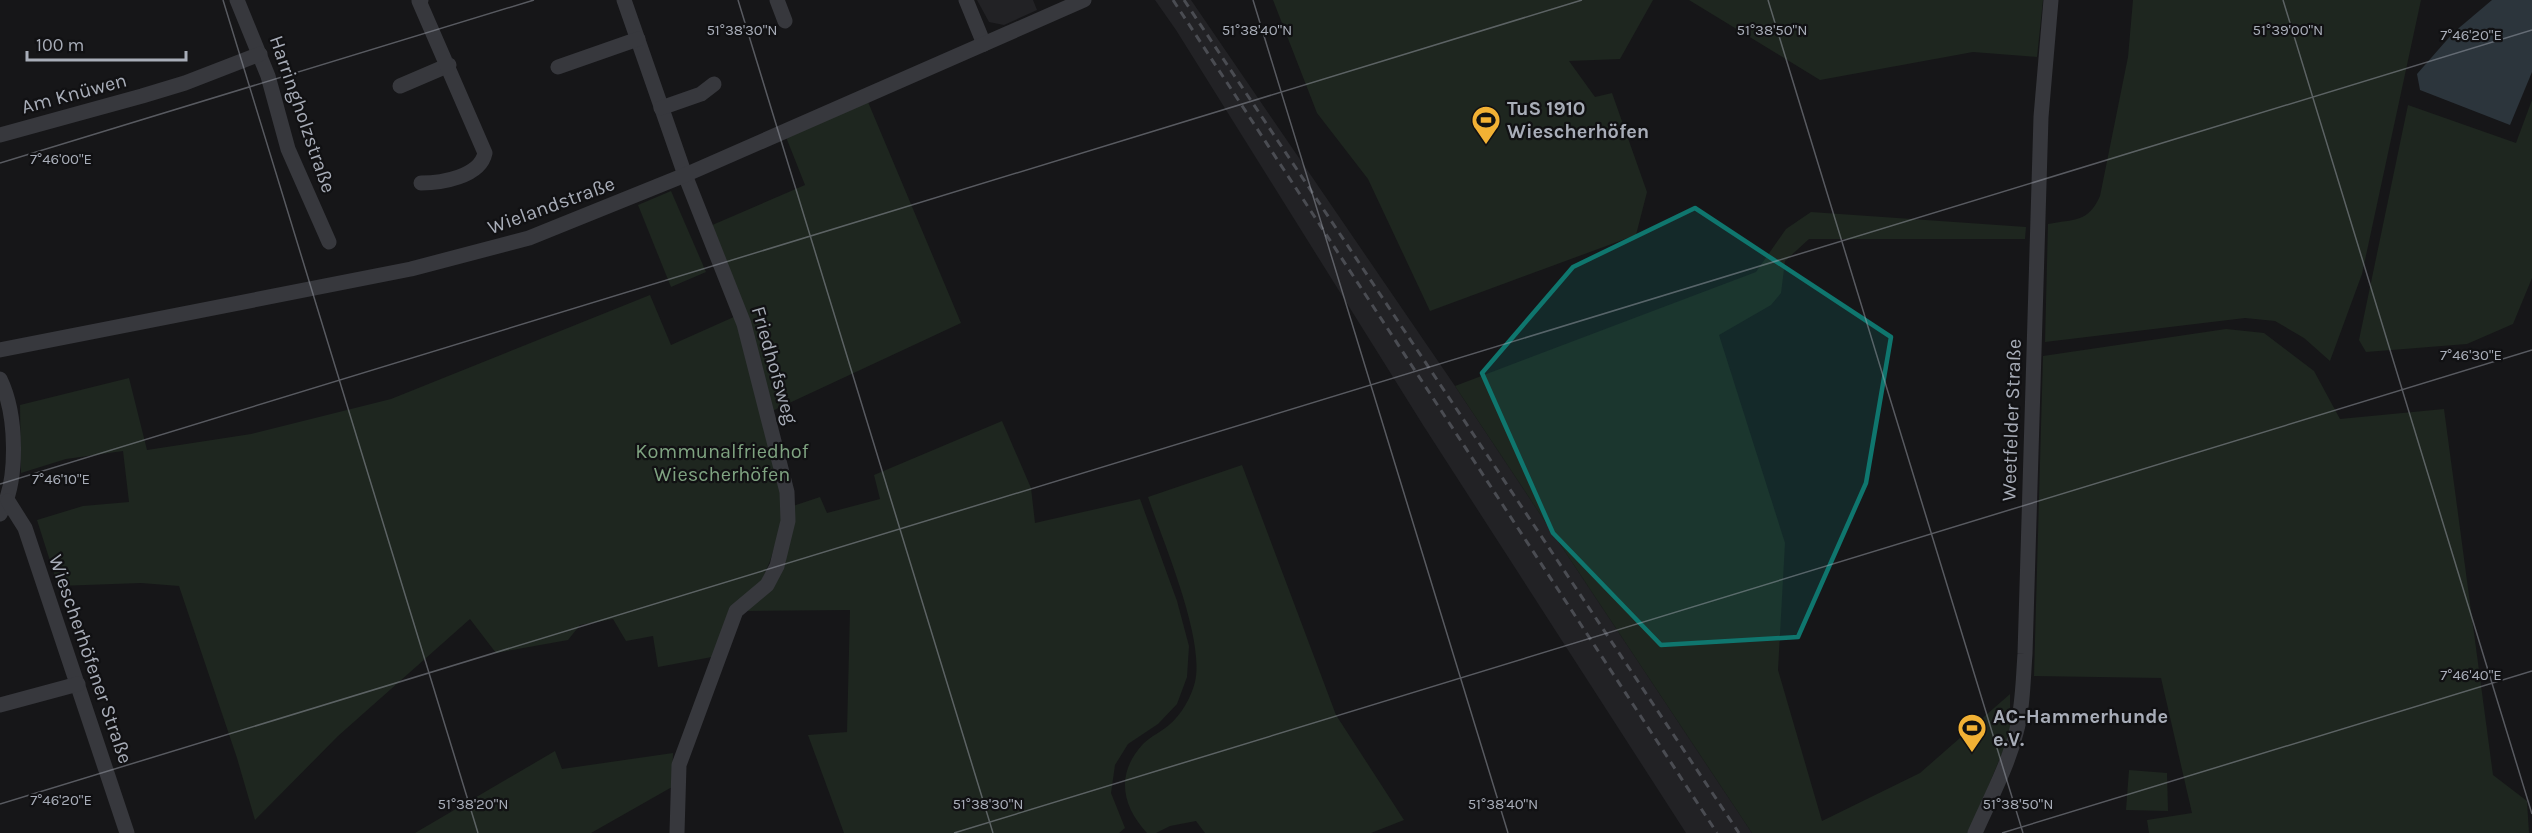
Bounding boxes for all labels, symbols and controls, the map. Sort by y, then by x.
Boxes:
text: 51°38'30"N [706,21,778,39]
text: 51°38'40"N [1222,21,1292,39]
text: 51°38'50"N [1737,21,1807,39]
text: 51°39'00"N [2253,21,2323,39]
scale bar [27,24,186,62]
text: 7°46'20"E [2440,26,2502,44]
street label: Harringholzstraße [265,32,340,196]
text: 100 m [36,34,84,56]
street label: Am Knüwen [19,68,129,119]
place label: TuS 1910 Wiescherhöfen [1507,97,1649,143]
sports icon: TuS 1910 Wiescherhöfen [1470,104,1502,146]
text: 7°46'00"E [30,150,92,168]
street label: Wielandstraße [485,172,618,239]
street label: Friedhofsweg [747,303,802,427]
street label: Weetfelder Straße [1997,338,2026,502]
text: 7°46'30"E [2440,346,2502,364]
park label: Kommunalfriedhof Wiescherhöfen [635,440,809,486]
text: 7°46'10"E [32,470,90,488]
street label: Wiescherhöfener Straße [44,552,137,767]
text: 7°46'40"E [2440,666,2502,684]
place label: AC-Hammerhunde e.V. [1993,705,2168,751]
sports icon: AC-Hammerhunde e.V. [1956,712,1988,754]
text: 7°46'20"E [30,791,92,809]
text: 51°38'20"N [437,795,509,813]
text: 51°38'30"N [952,795,1024,813]
text: 51°38'40"N [1468,795,1538,813]
text: 51°38'50"N [1983,795,2053,813]

